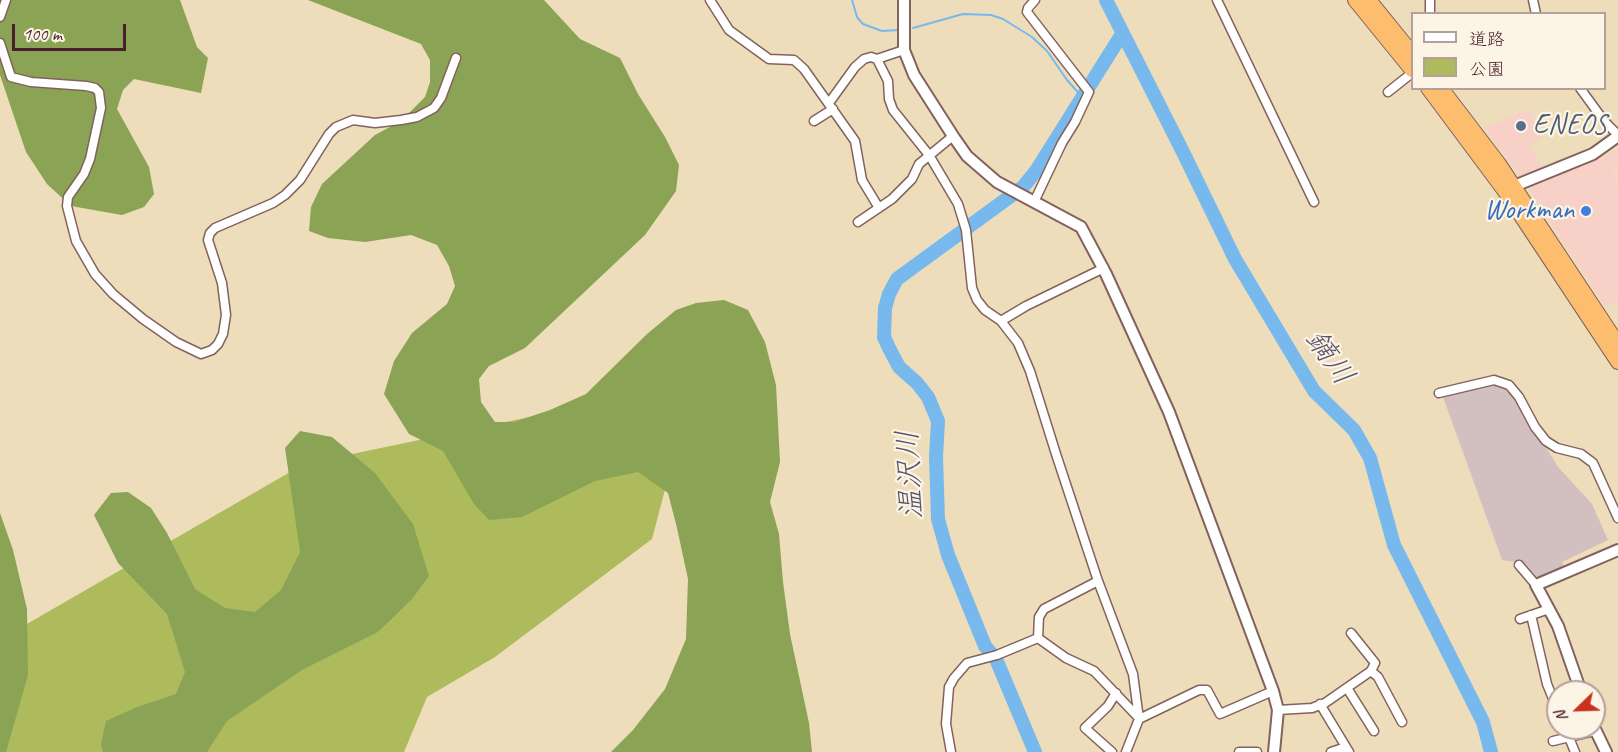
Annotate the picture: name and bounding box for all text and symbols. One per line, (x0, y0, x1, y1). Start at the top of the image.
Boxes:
scale bar (15, 12, 129, 50)
legend (1411, 12, 1606, 90)
text: 100 m (23, 23, 62, 45)
text: 道路 (1469, 28, 1505, 50)
text: 公園 (1469, 58, 1505, 80)
place label: ENEOS (1533, 109, 1607, 143)
marker: ENEOS (1514, 119, 1528, 133)
place label: Workman (1484, 194, 1574, 228)
marker: Workman (1579, 204, 1593, 218)
water label: 鏑川 (1297, 323, 1361, 393)
water label: 温沢川 (891, 429, 931, 521)
north arrow (1546, 680, 1606, 740)
text: N (1550, 708, 1572, 725)

